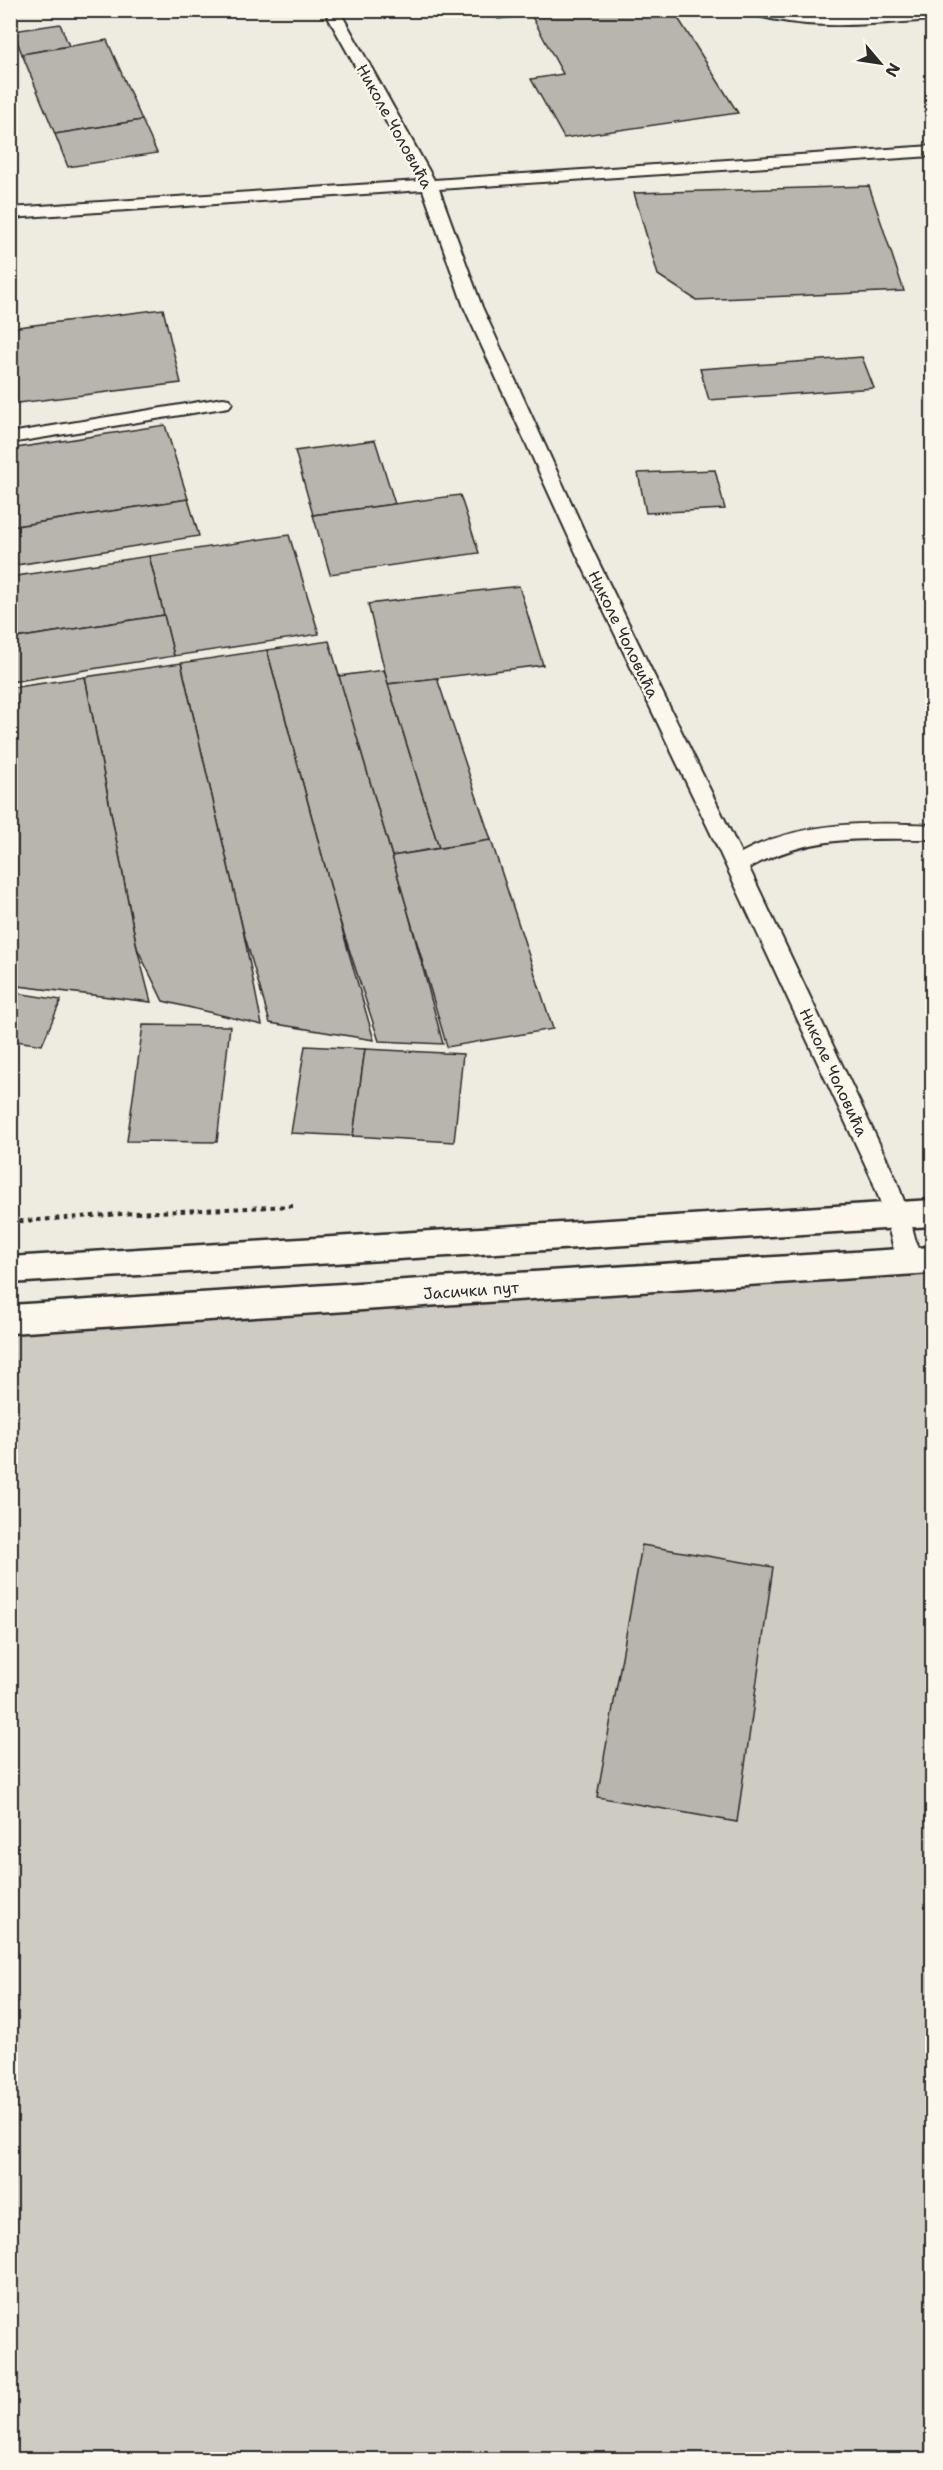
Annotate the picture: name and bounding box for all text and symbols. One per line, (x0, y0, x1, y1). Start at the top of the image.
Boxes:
north arrow (850, 33, 910, 93)
text: N (880, 59, 905, 81)
street label: Николе Чоловића (352, 60, 438, 192)
street label: Николе Чоловића (584, 567, 664, 701)
street label: Николе Чоловића (795, 1005, 873, 1140)
street label: Јасички пут (422, 1277, 521, 1304)

